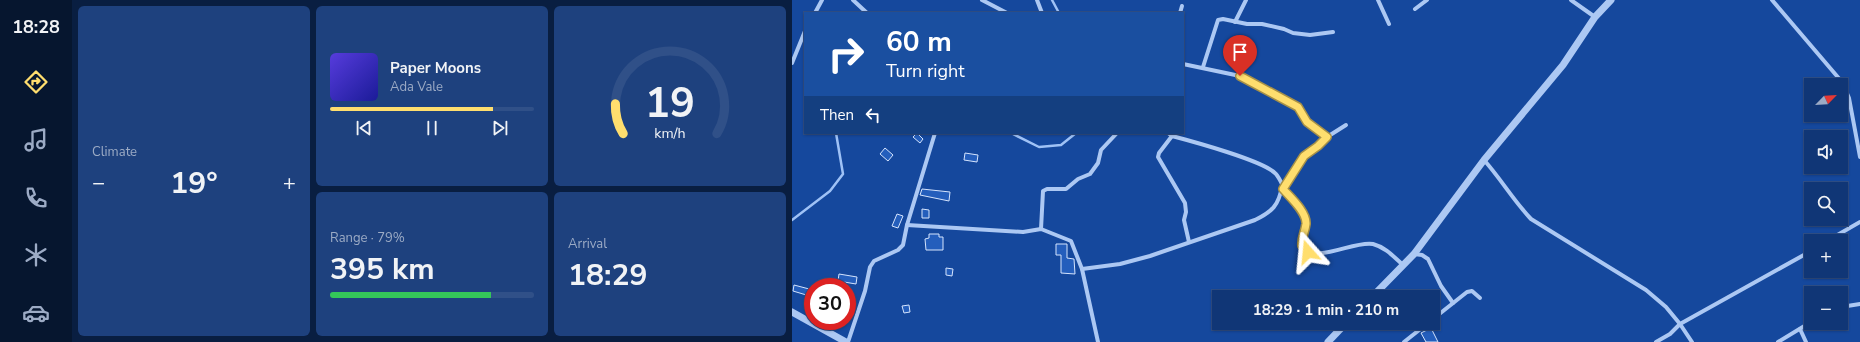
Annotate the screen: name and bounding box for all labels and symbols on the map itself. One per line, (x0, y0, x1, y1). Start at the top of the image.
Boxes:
pin (1223, 35, 1257, 76)
north arrow (1804, 78, 1848, 122)
position arrow (1287, 231, 1329, 273)
speed limit sign: 30 (804, 278, 856, 330)

